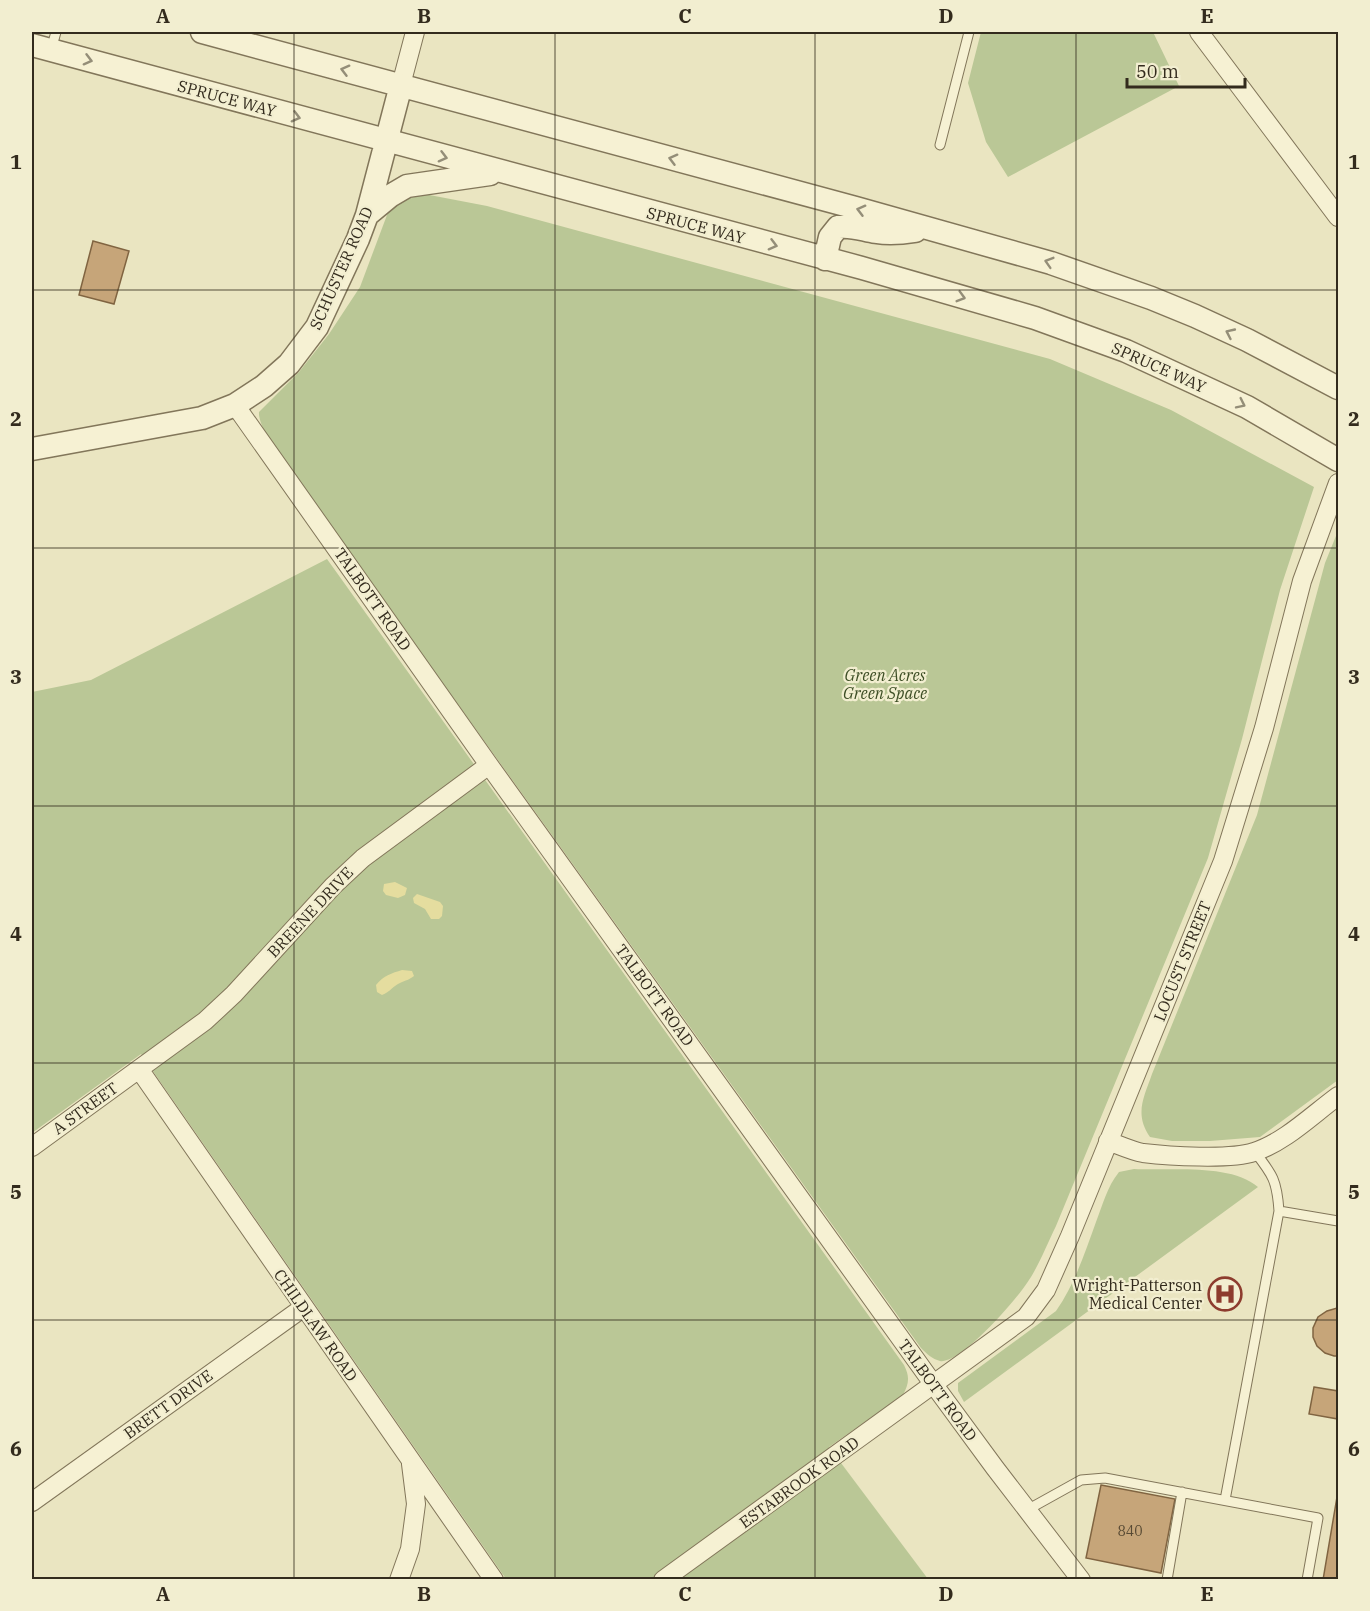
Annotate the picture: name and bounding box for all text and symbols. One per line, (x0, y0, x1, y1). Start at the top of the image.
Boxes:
text: A (156, 2, 170, 29)
text: B (417, 2, 431, 29)
text: C (678, 2, 692, 29)
text: D (938, 2, 954, 29)
text: E (1200, 2, 1214, 29)
scale bar (1127, 51, 1246, 89)
one-way arrow (82, 53, 93, 65)
text: 50 m (1136, 60, 1179, 83)
one-way arrow (340, 65, 351, 77)
street label: SPRUCE WAY (176, 75, 278, 121)
one-way arrow (291, 109, 301, 122)
text: 1 (10, 148, 22, 175)
text: 1 (1348, 148, 1360, 175)
one-way arrow (438, 149, 448, 162)
one-way arrow (668, 154, 679, 166)
street label: SPRUCE WAY (645, 202, 747, 248)
street label: SCHUSTER ROAD (305, 203, 377, 333)
one-way arrow (856, 204, 866, 217)
one-way arrow (767, 238, 778, 250)
one-way arrow (1044, 257, 1055, 269)
one-way arrow (955, 290, 966, 302)
one-way arrow (1226, 328, 1237, 340)
street label: SPRUCE WAY (1109, 337, 1209, 397)
one-way arrow (1234, 397, 1245, 409)
text: 2 (10, 405, 22, 432)
text: 2 (1348, 405, 1360, 432)
street label: TALBOTT ROAD (330, 544, 416, 654)
text: 3 (10, 663, 22, 690)
text: 3 (1348, 663, 1360, 690)
park label: Green Acres Green Space (843, 665, 927, 703)
street label: BREENE DRIVE (263, 862, 357, 962)
street label: LOCUST STREET (1149, 898, 1215, 1024)
text: 4 (10, 920, 22, 947)
text: 4 (1348, 920, 1360, 947)
street label: TALBOTT ROAD (611, 940, 699, 1050)
street label: A STREET (48, 1078, 122, 1138)
text: 5 (10, 1178, 22, 1205)
text: 5 (1348, 1178, 1360, 1205)
street label: CHILDLAW ROAD (270, 1265, 362, 1385)
place label: Wright-Patterson Medical Center (1072, 1275, 1202, 1313)
hospital icon: Wright-Patterson Medical Center (1207, 1276, 1243, 1312)
street label: TALBOTT ROAD (894, 1335, 982, 1445)
street label: BRETT DRIVE (120, 1365, 216, 1443)
street label: ESTABROOK ROAD (735, 1432, 863, 1532)
text: 6 (10, 1435, 22, 1462)
text: 6 (1348, 1435, 1360, 1462)
house number: 840 (1117, 1522, 1143, 1540)
text: A (156, 1580, 170, 1607)
text: B (417, 1580, 431, 1607)
text: C (678, 1580, 692, 1607)
text: D (938, 1580, 954, 1607)
text: E (1200, 1580, 1214, 1607)

